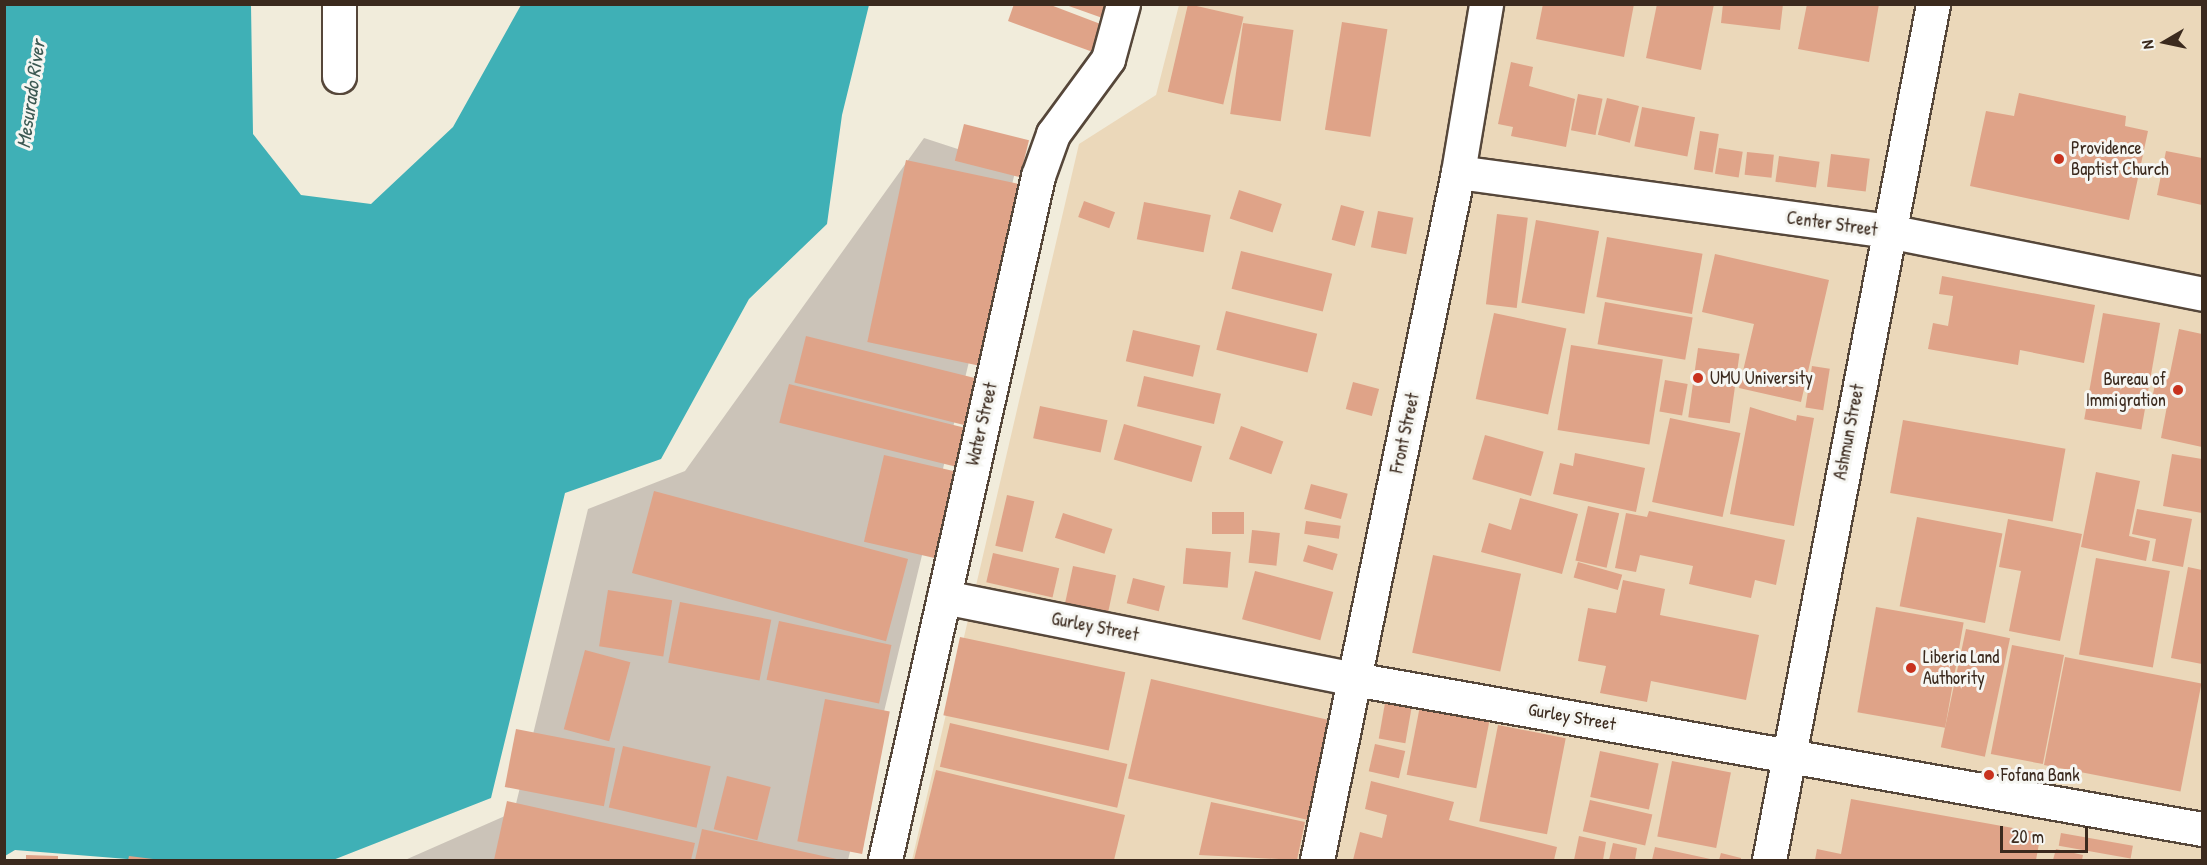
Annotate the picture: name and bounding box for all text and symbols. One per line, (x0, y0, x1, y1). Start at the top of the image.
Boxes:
north arrow (2135, 12, 2195, 72)
water label: Mesurado River (11, 38, 49, 150)
text: N (2136, 39, 2159, 51)
place label: Providence Baptist Church (2071, 138, 2168, 180)
marker: Providence Baptist Church (2052, 152, 2066, 166)
street label: Center Street (1785, 207, 1879, 241)
place label: UMU University (1710, 367, 1813, 389)
place label: Bureau of Immigration (2086, 369, 2166, 412)
marker: UMU University (1691, 371, 1705, 385)
street label: Water Street (962, 380, 1002, 468)
street label: Ashmun Street (1829, 382, 1869, 482)
marker: Bureau of Immigration (2171, 383, 2185, 397)
street label: Front Street (1386, 391, 1424, 475)
street label: Gurley Street (1050, 608, 1140, 646)
place label: Liberia Land Authority (1923, 647, 1999, 690)
marker: Liberia Land Authority (1904, 661, 1918, 675)
street label: Gurley Street (1527, 699, 1617, 735)
place label: Fofana Bank (2001, 764, 2080, 786)
marker: Fofana Bank (1982, 768, 1996, 782)
scale bar (2003, 814, 2092, 852)
text: 20 m (2011, 824, 2044, 849)

